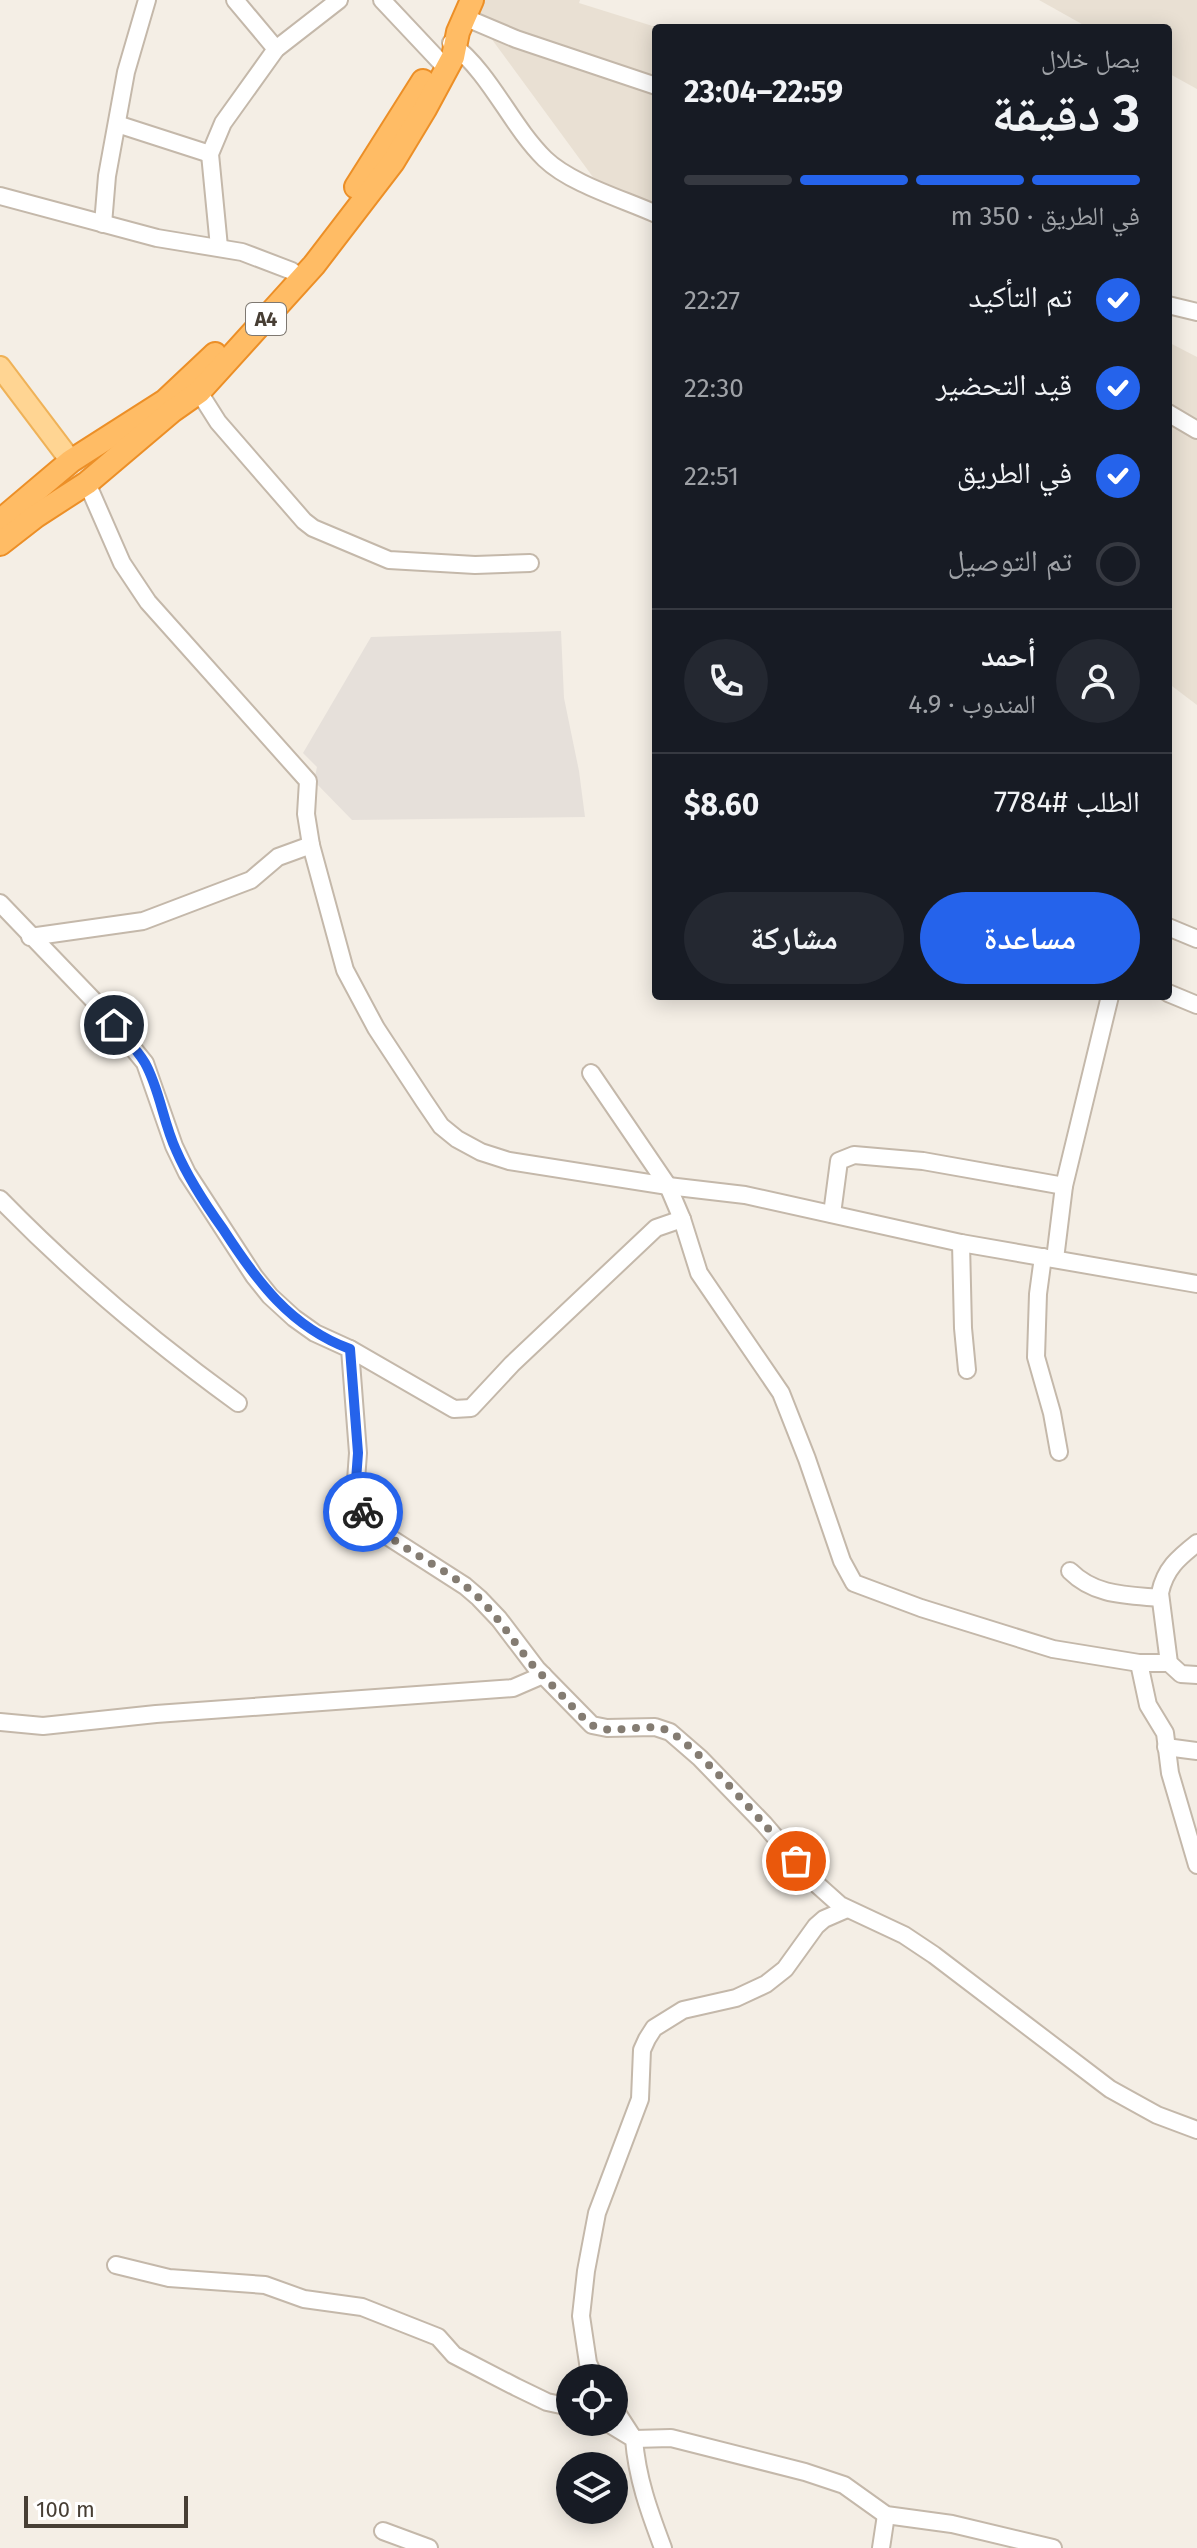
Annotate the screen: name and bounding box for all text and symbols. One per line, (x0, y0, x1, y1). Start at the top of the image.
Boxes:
text: يصل خلال (1041, 44, 1140, 75)
text: 22:59–23:04 (684, 74, 843, 110)
text: 3 دقيقة (991, 82, 1140, 145)
text: في الطريق · 350 m (950, 201, 1140, 232)
icon: check (1096, 278, 1140, 322)
text: تم التأكيد (969, 279, 1072, 315)
text: 22:27 (684, 285, 740, 316)
road number: A4 (246, 303, 286, 335)
icon: check (1096, 366, 1140, 410)
text: قيد التحضير (936, 367, 1072, 403)
text: 22:30 (684, 373, 744, 404)
icon: check (1096, 454, 1140, 498)
text: في الطريق (957, 455, 1072, 491)
text: 22:51 (684, 461, 739, 492)
text: تم التوصيل (947, 543, 1072, 579)
text: أحمد (981, 638, 1036, 674)
button: phone (684, 639, 768, 723)
button: person (1056, 639, 1140, 723)
text: المندوب · 4.9 (908, 689, 1036, 720)
text: الطلب #7784 (994, 784, 1140, 820)
text: $8.60 (684, 787, 759, 823)
button: مشاركة (684, 892, 904, 984)
button: مساعدة (920, 892, 1140, 984)
pin (80, 991, 148, 1059)
icon: home (92, 1003, 136, 1047)
courier (323, 1472, 403, 1552)
icon: bike (341, 1490, 385, 1534)
pin (762, 1827, 830, 1895)
icon: bag (774, 1839, 818, 1883)
map controls (556, 2364, 628, 2524)
button: locate (556, 2364, 628, 2436)
button: layers (556, 2452, 628, 2524)
scale bar (24, 2492, 188, 2528)
text: 100 m (36, 2496, 95, 2523)

